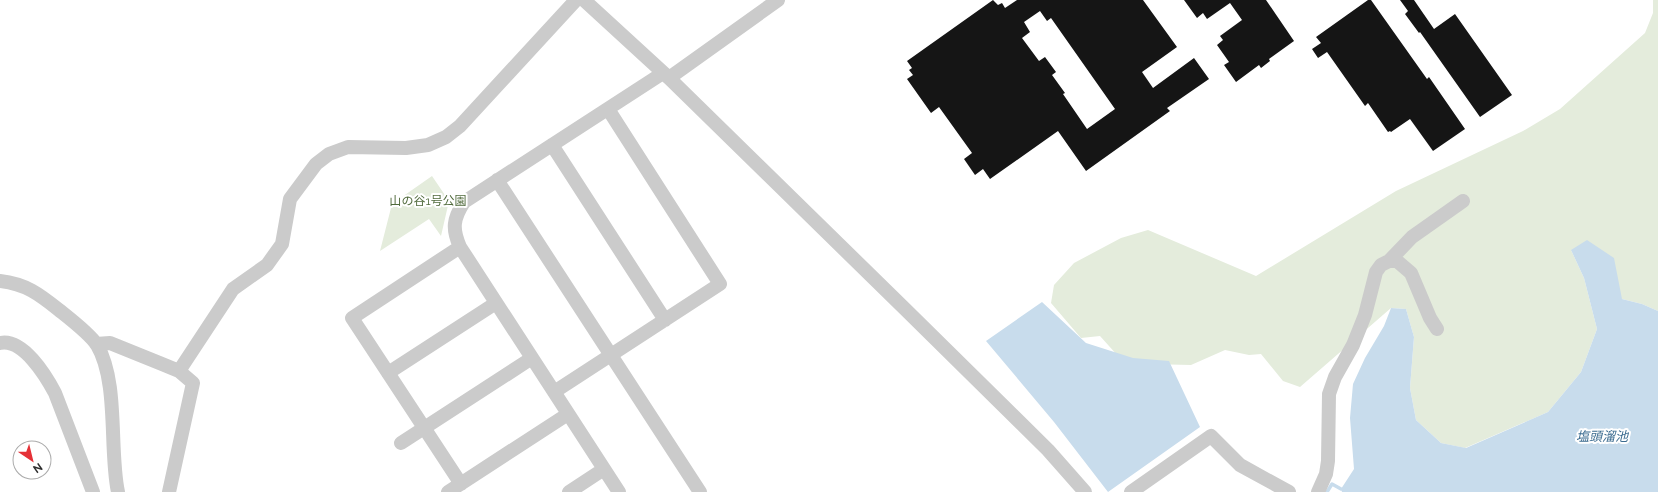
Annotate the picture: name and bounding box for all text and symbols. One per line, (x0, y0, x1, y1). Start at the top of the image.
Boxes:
park label: 山の谷1号公園 (389, 194, 467, 208)
water label: 塩頭溜池 (1576, 429, 1630, 444)
north arrow (12, 440, 52, 480)
text: N (30, 460, 45, 476)

